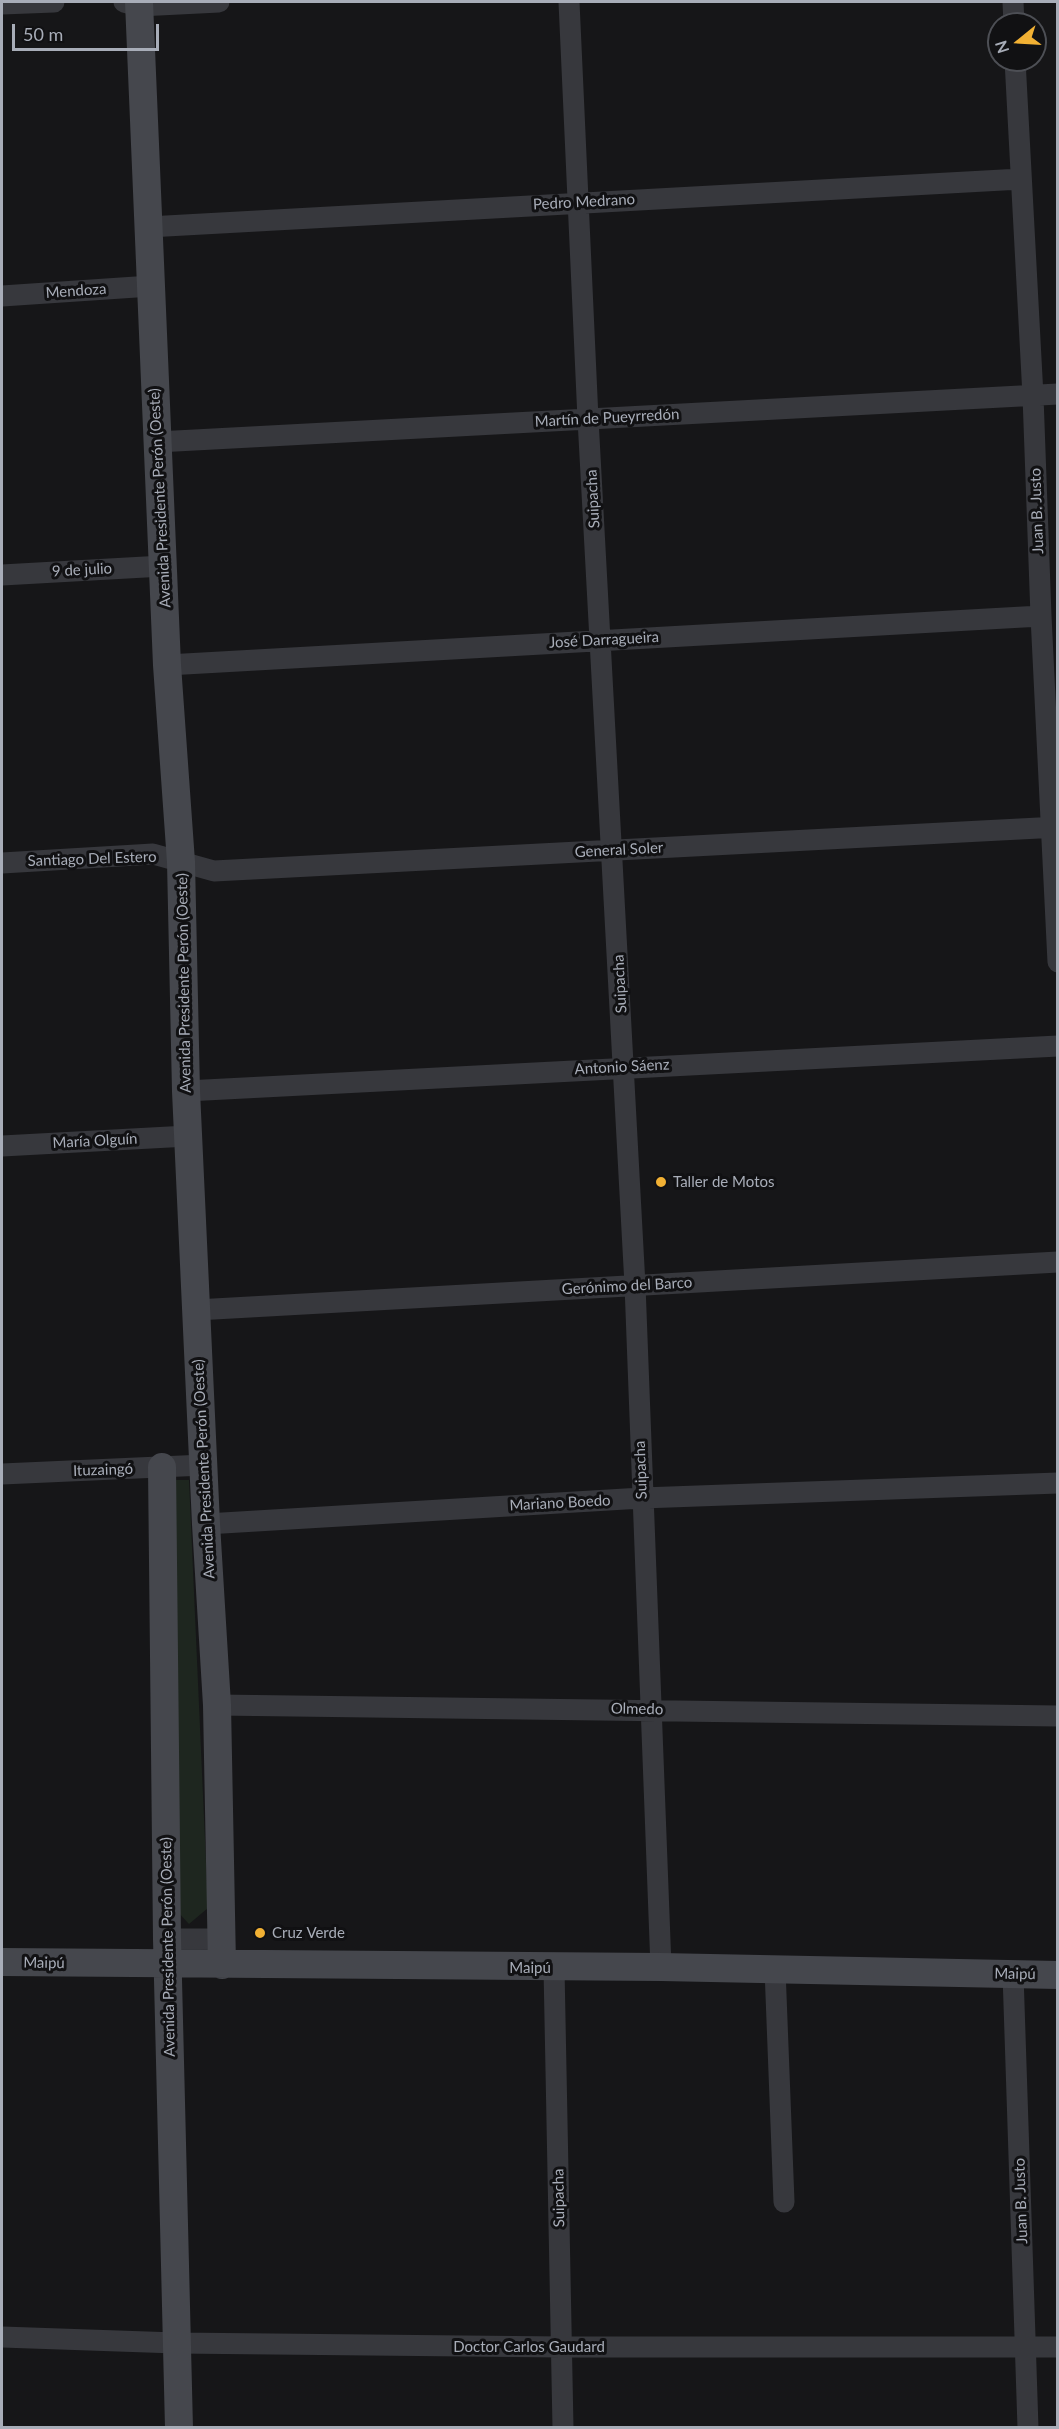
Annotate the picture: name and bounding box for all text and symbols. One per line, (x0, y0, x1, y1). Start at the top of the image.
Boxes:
scale bar (15, 12, 162, 50)
north arrow (987, 12, 1047, 72)
text: 50 m (23, 23, 63, 45)
text: N (990, 38, 1012, 56)
street label: Pedro Medrano (533, 190, 635, 214)
street label: Mendoza (45, 280, 107, 302)
street label: Avenida Presidente Perón (Oeste) (145, 388, 175, 608)
street label: Martín de Pueyrredón (534, 405, 680, 431)
street label: Juan B. Justo (1027, 468, 1047, 554)
street label: Suipacha (582, 469, 604, 529)
street label: 9 de julio (51, 559, 113, 581)
street label: José Darragueira (548, 628, 660, 652)
street label: General Soler (574, 839, 664, 861)
street label: Santiago Del Estero (27, 848, 157, 870)
street label: Avenida Presidente Perón (Oeste) (173, 873, 195, 1093)
street label: Suipacha (609, 954, 631, 1014)
street label: Antonio Sáenz (574, 1056, 670, 1078)
street label: María Olguín (52, 1130, 138, 1152)
place label: Taller de Motos (673, 1173, 774, 1191)
marker: Taller de Motos (654, 1175, 668, 1189)
street label: Gerónimo del Barco (561, 1274, 693, 1298)
street label: Avenida Presidente Perón (Oeste) (189, 1359, 219, 1579)
street label: Suipacha (631, 1440, 651, 1500)
street label: Ituzaingó (73, 1460, 133, 1480)
street label: Mariano Boedo (509, 1491, 611, 1515)
street label: Olmedo (611, 1700, 663, 1718)
street label: Avenida Presidente Perón (Oeste) (157, 1837, 179, 2057)
place label: Cruz Verde (272, 1924, 345, 1942)
marker: Cruz Verde (253, 1926, 267, 1940)
street label: Maipú (23, 1954, 65, 1972)
street label: Maipú (509, 1959, 551, 1977)
street label: Maipú (994, 1965, 1036, 1983)
street label: Juan B. Justo (1011, 2158, 1031, 2244)
street label: Suipacha (549, 2168, 569, 2228)
street label: Doctor Carlos Gaudard (453, 2338, 605, 2356)

